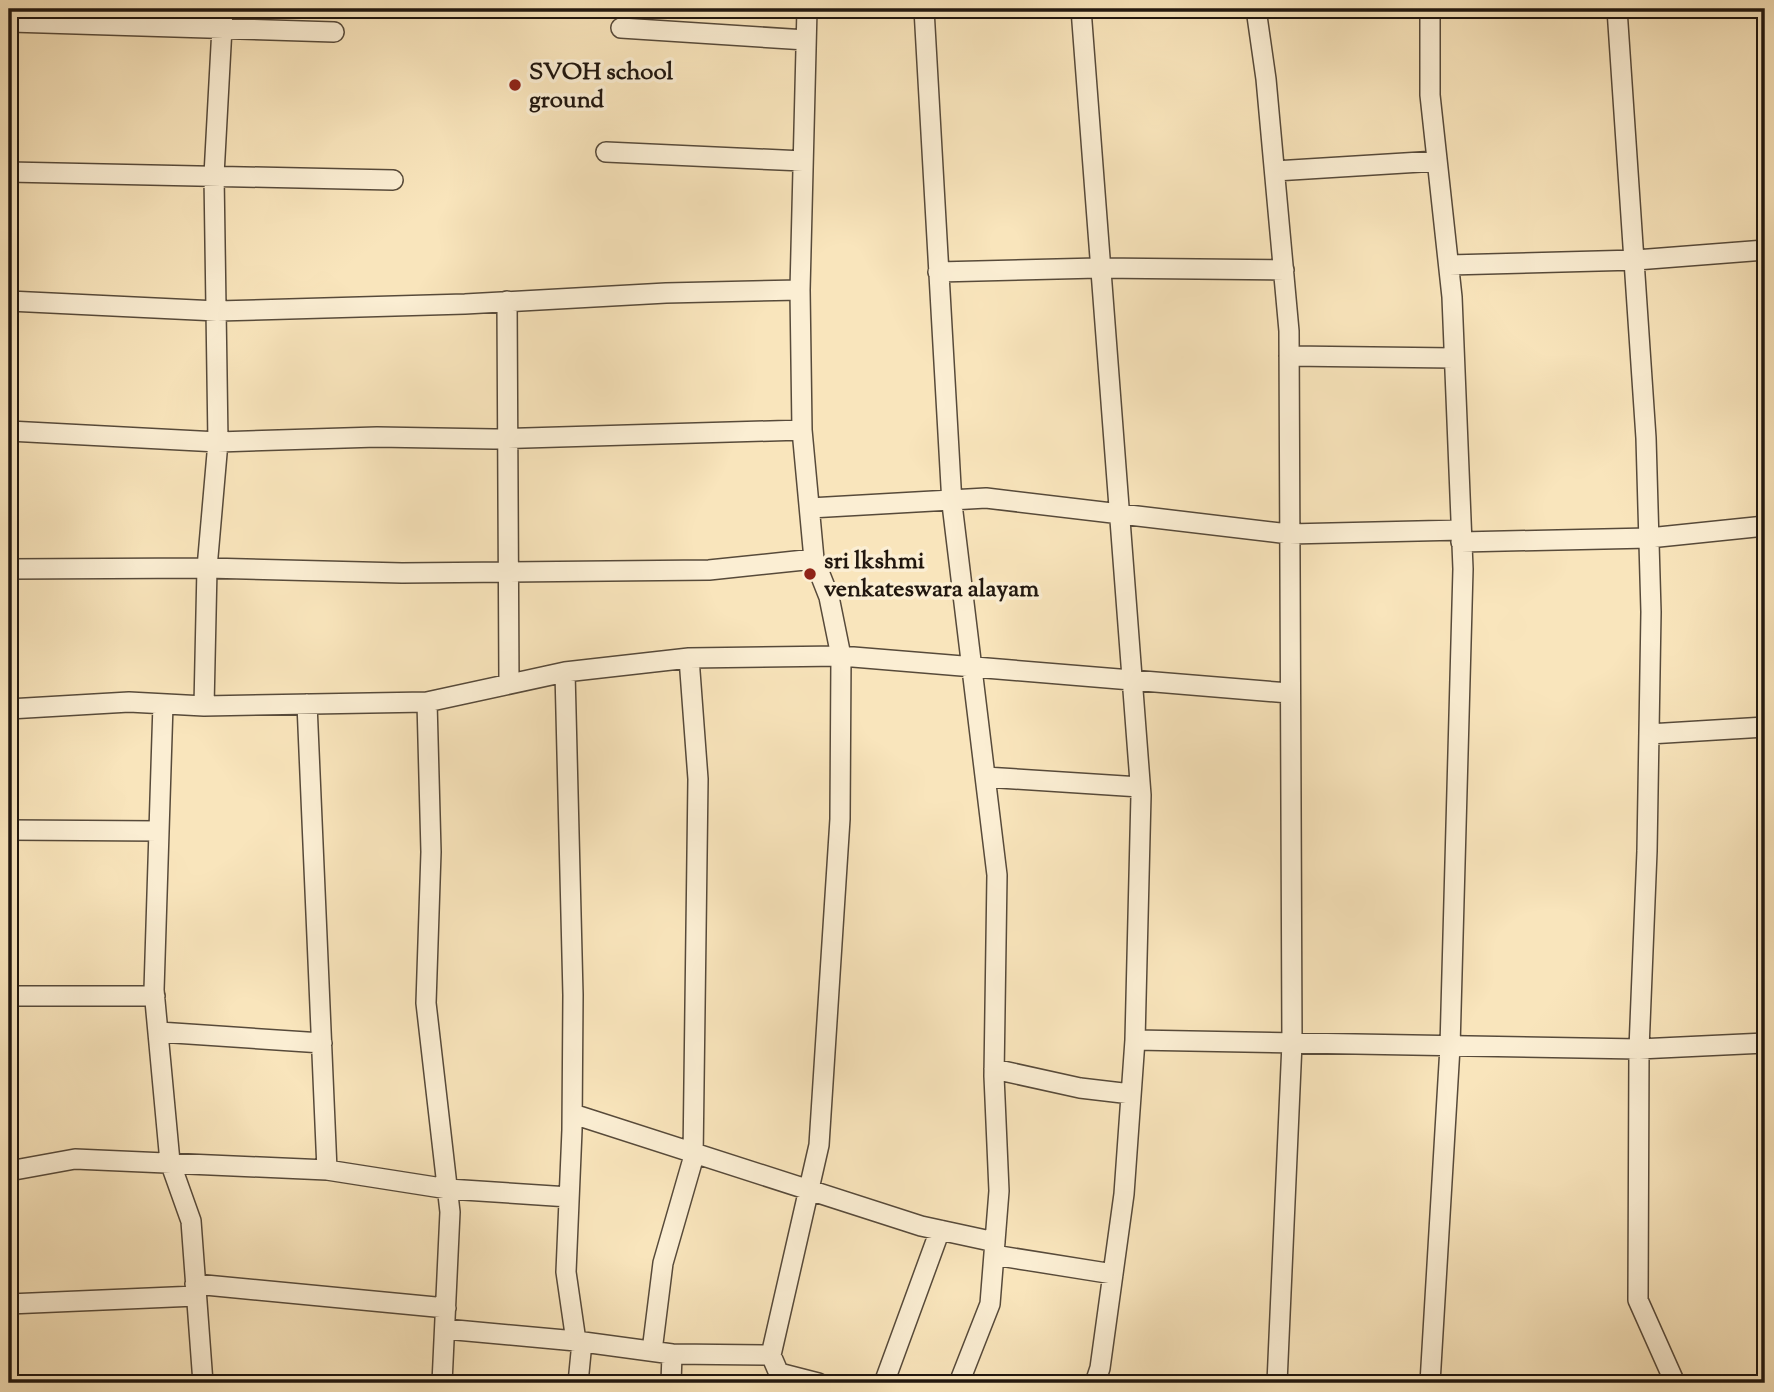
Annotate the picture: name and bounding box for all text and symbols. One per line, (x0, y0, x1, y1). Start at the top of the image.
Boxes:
place label: SVOH school ground (529, 56, 673, 118)
marker: SVOH school ground (507, 77, 523, 93)
place label: sri lkshmi venkateswara alayam (824, 545, 1039, 607)
marker: sri lkshmi venkateswara alayam (802, 566, 818, 582)

